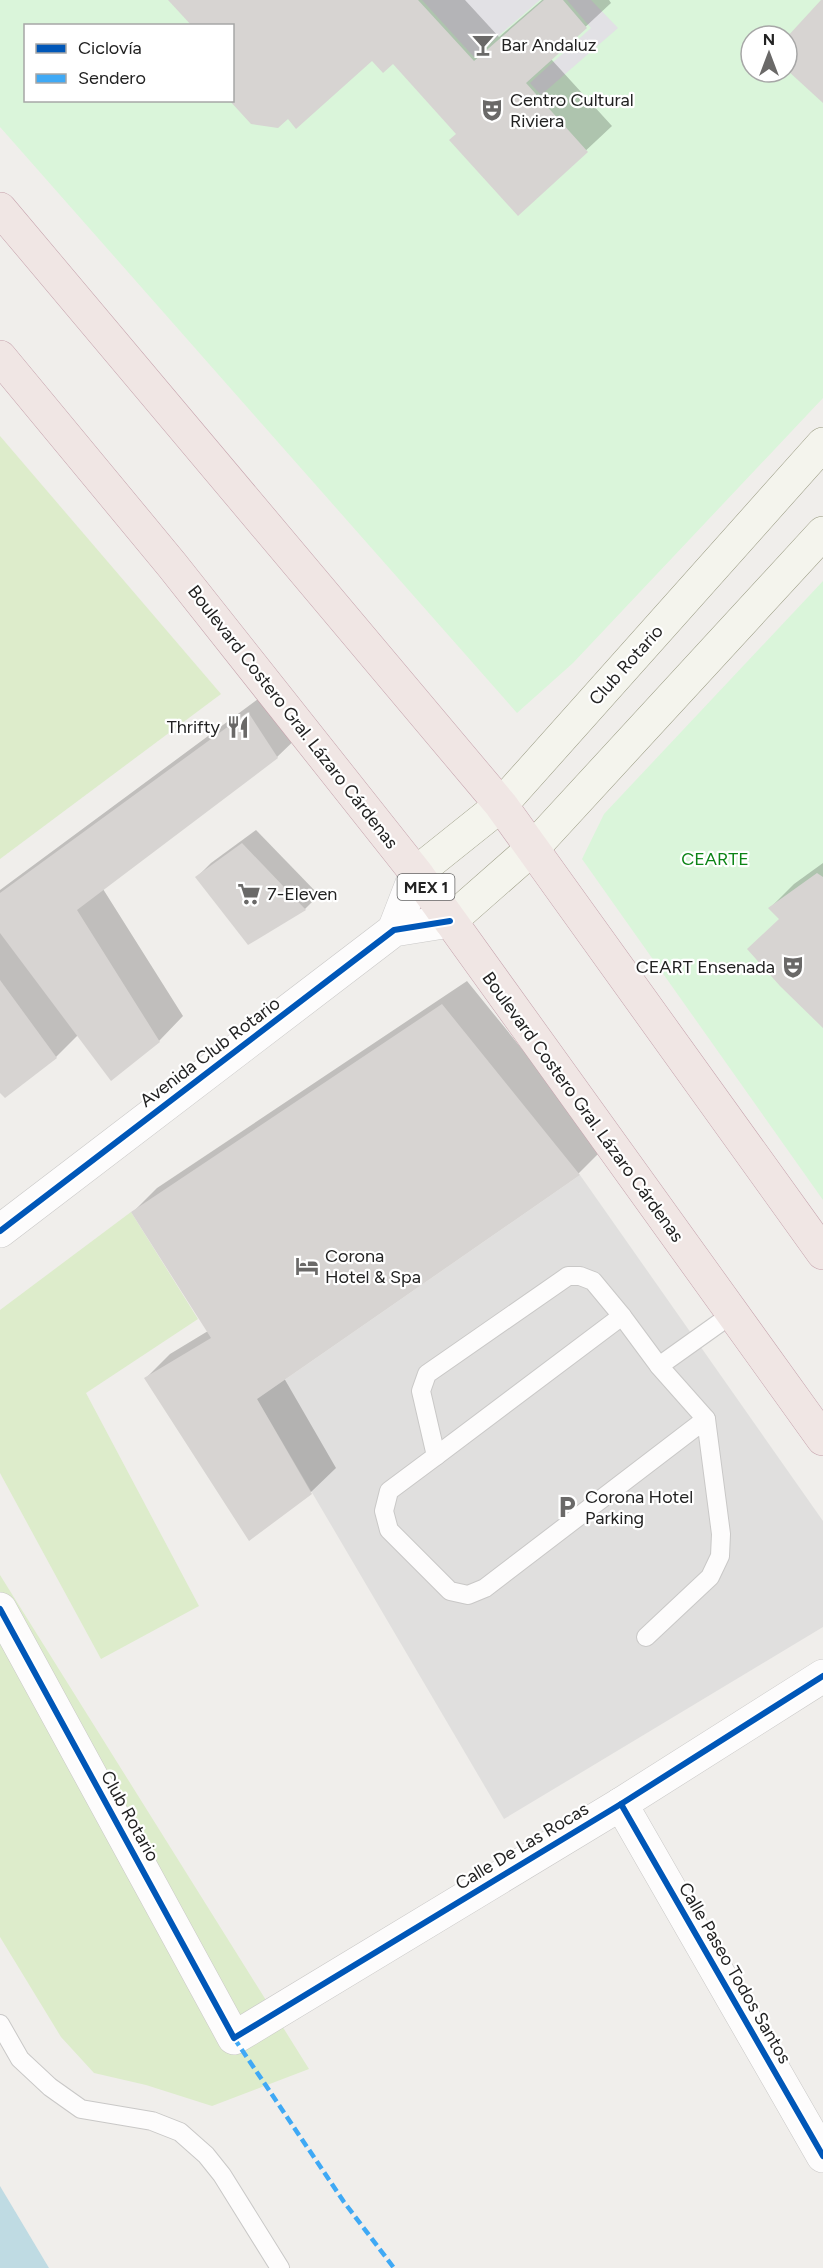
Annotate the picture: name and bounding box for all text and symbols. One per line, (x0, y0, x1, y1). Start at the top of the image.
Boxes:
legend (24, 24, 234, 102)
north arrow (739, 24, 799, 84)
text: N (763, 30, 775, 49)
bar icon: Bar Andaluz (470, 32, 496, 58)
place label: Bar Andaluz (501, 34, 597, 56)
text: Ciclovía (78, 37, 142, 59)
text: Sendero (78, 67, 146, 89)
place label: Centro Cultural Riviera (510, 89, 634, 132)
theatre icon: Centro Cultural Riviera (479, 97, 505, 123)
street label: Boulevard Costero Gral. Lázaro Cárdenas (183, 581, 403, 853)
street label: Club Rotario (584, 620, 668, 710)
restaurant icon: Thrifty (225, 714, 251, 740)
place label: Thrifty (167, 716, 221, 738)
park label: CEARTE (681, 848, 749, 870)
road number: MEX 1 (398, 874, 454, 900)
supermarket icon: 7-Eleven (236, 881, 262, 907)
place label: 7-Eleven (267, 883, 337, 905)
theatre icon: CEART Ensenada (780, 954, 806, 980)
place label: CEART Ensenada (636, 956, 775, 978)
street label: Boulevard Costero Gral. Lázaro Cárdenas (478, 968, 688, 1246)
street label: Avenida Club Rotario (136, 992, 284, 1112)
place label: Corona Hotel & Spa (325, 1245, 421, 1288)
hotel icon: Corona Hotel & Spa (294, 1253, 320, 1279)
place label: Corona Hotel Parking (585, 1486, 693, 1529)
parking icon: Corona Hotel Parking (554, 1494, 580, 1520)
street label: Club Rotario (96, 1767, 164, 1865)
street label: Calle De Las Rocas (451, 1798, 593, 1894)
street label: Calle Paseo Todos Santos (674, 1878, 796, 2068)

